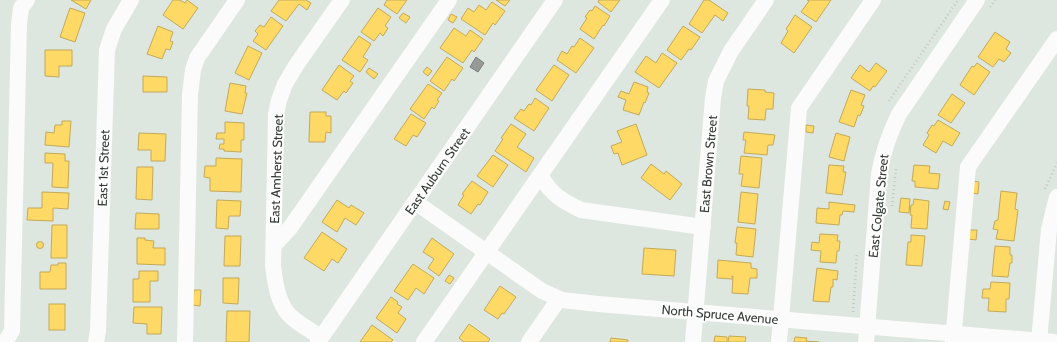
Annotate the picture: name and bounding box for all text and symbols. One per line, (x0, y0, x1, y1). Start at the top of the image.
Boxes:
street label: East Amherst Street (266, 113, 286, 224)
street label: East Brown Street (696, 114, 720, 213)
street label: East Auburn Street (401, 124, 473, 218)
street label: East 1st Street (94, 129, 112, 206)
street label: East Colgate Street (865, 153, 891, 259)
street label: North Spruce Avenue (661, 301, 779, 327)

